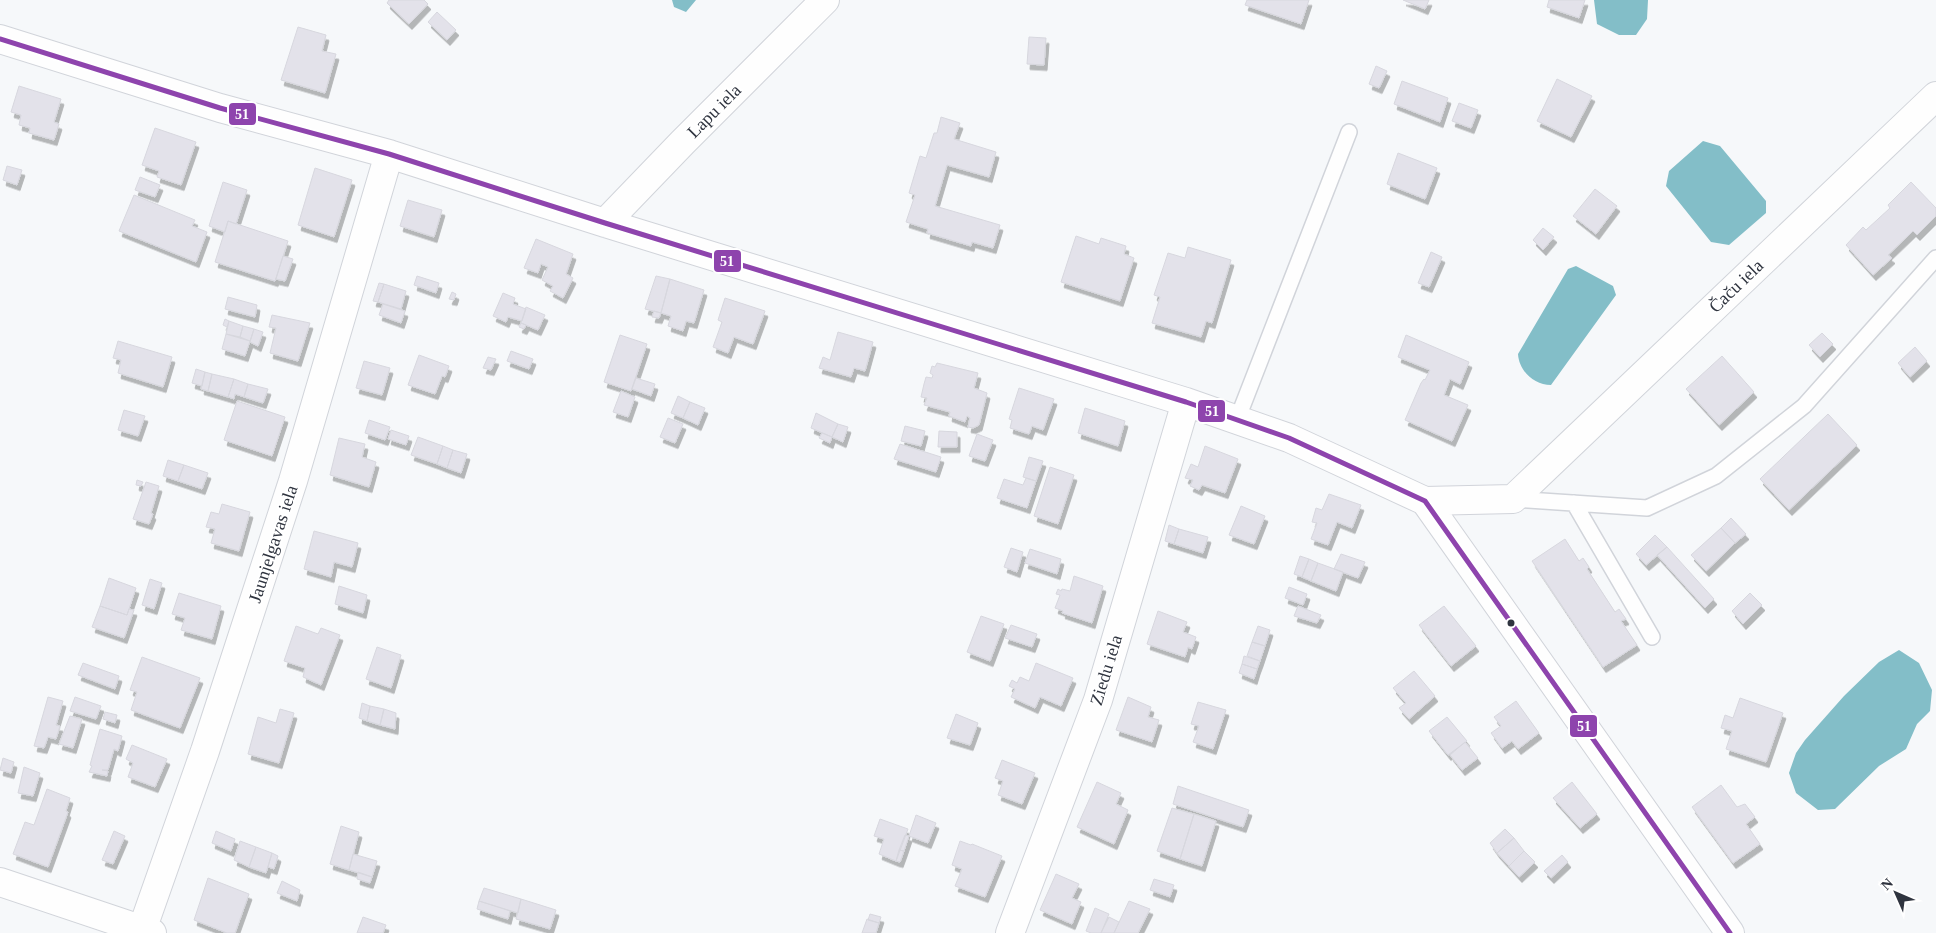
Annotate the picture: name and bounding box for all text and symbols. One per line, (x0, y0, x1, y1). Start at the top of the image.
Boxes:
street label: Lapu iela (683, 80, 745, 142)
line badge: 51 (228, 102, 257, 126)
text: 51 (235, 107, 249, 122)
line badge: 51 (713, 249, 742, 273)
text: 51 (720, 254, 734, 269)
street label: Čaču iela (1704, 255, 1767, 317)
line badge: 51 (1197, 399, 1226, 423)
text: 51 (1205, 404, 1219, 419)
street label: Jaunjelgavas iela (245, 483, 301, 605)
unlabelled marker (1506, 618, 1516, 628)
street label: Ziedu iela (1086, 632, 1126, 708)
line badge: 51 (1569, 714, 1598, 738)
text: 51 (1577, 719, 1591, 734)
north arrow (1871, 868, 1921, 918)
text: N (1878, 875, 1896, 893)

